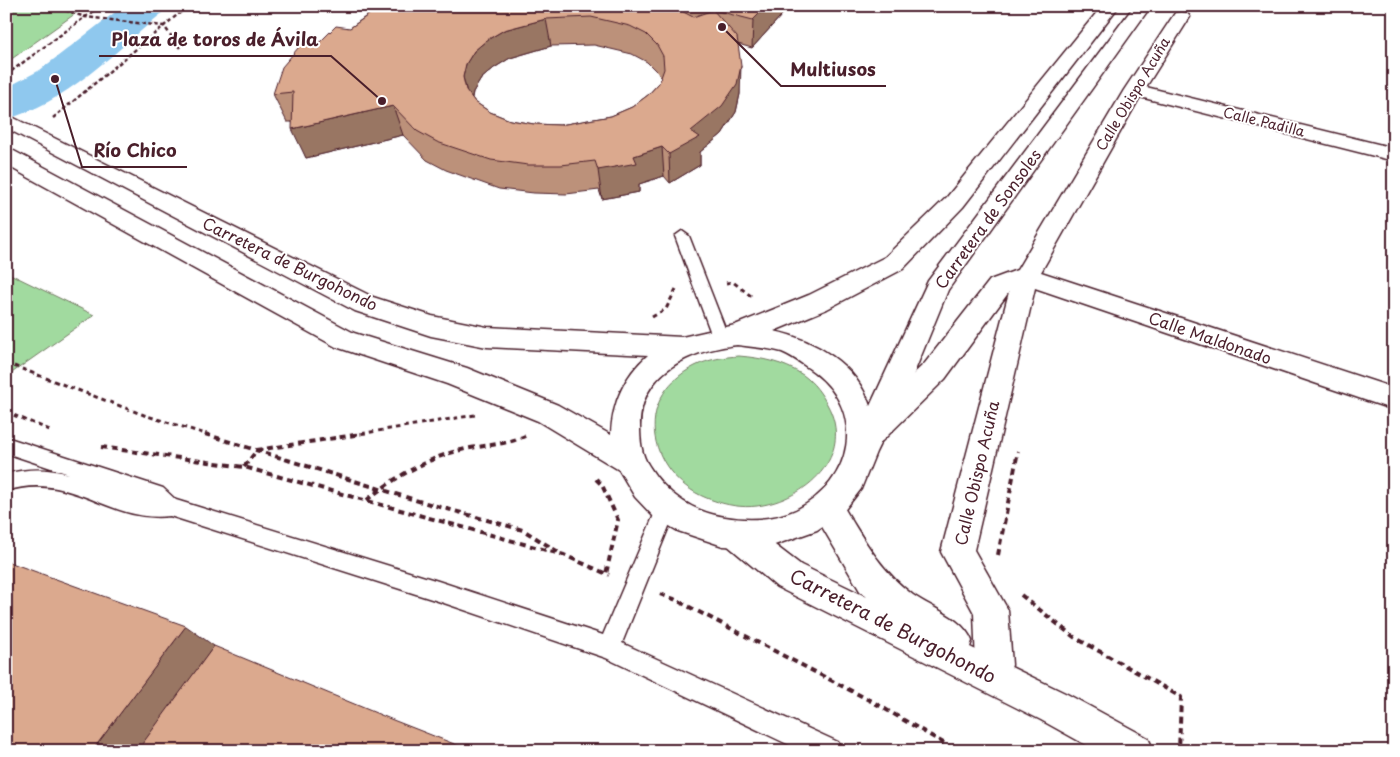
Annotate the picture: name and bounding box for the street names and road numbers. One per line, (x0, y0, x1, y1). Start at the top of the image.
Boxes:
street label: Calle Obispo Acuña (1090, 33, 1175, 155)
street label: Calle Padilla (1221, 101, 1307, 142)
street label: Carretera de Sonsoles (928, 144, 1046, 293)
street label: Carretera de Burgohondo (199, 210, 382, 316)
street label: Calle Maldonado (1146, 305, 1275, 369)
street label: Calle Obispo Acuña (948, 398, 1004, 548)
street label: Carretera de Burgohondo (785, 561, 1002, 689)

